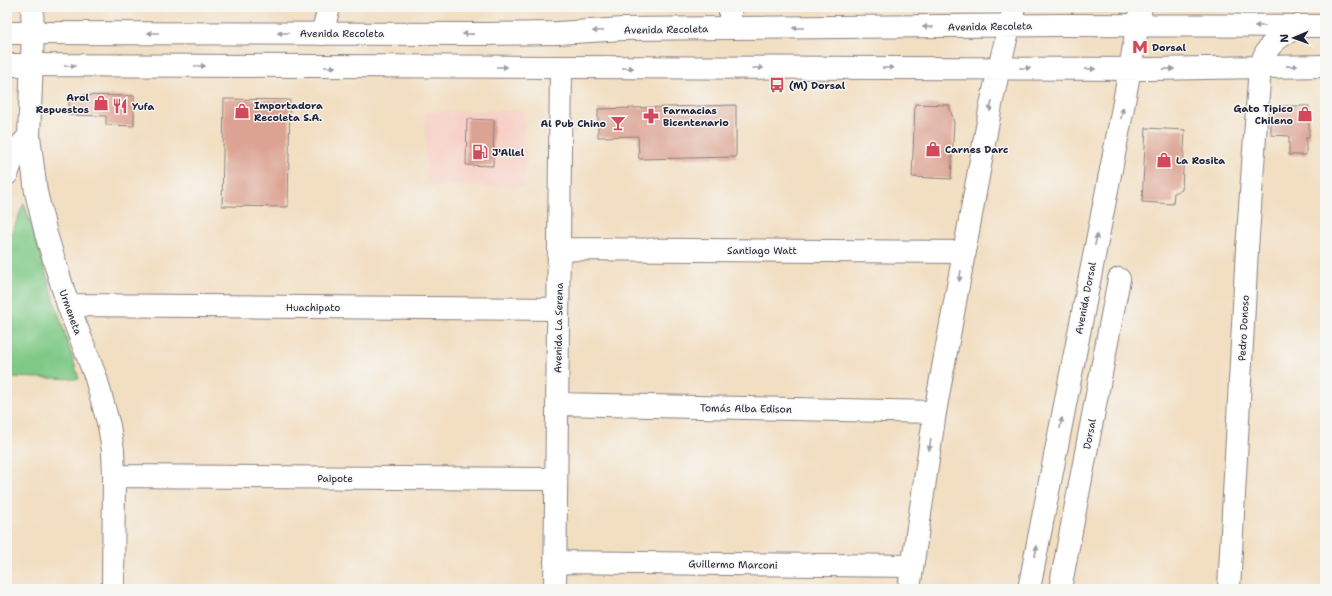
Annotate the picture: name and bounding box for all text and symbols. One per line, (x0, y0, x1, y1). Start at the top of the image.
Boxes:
north arrow (1274, 18, 1314, 58)
street label: Avenida Recoleta (948, 19, 1033, 34)
street label: Avenida Recoleta (624, 22, 709, 37)
one-way arrow (1253, 23, 1266, 29)
one-way arrow (921, 24, 934, 30)
one-way arrow (791, 25, 804, 31)
street label: Avenida Recoleta (300, 27, 385, 40)
one-way arrow (592, 27, 604, 34)
one-way arrow (146, 30, 159, 36)
one-way arrow (276, 30, 289, 36)
one-way arrow (461, 31, 474, 37)
text: N (1277, 33, 1292, 43)
metro station icon: Dorsal (1131, 38, 1149, 56)
place label: Dorsal (1152, 41, 1187, 54)
one-way arrow (64, 63, 77, 69)
one-way arrow (194, 63, 207, 69)
one-way arrow (1286, 63, 1299, 69)
one-way arrow (324, 64, 337, 70)
one-way arrow (496, 64, 509, 70)
one-way arrow (622, 65, 635, 71)
one-way arrow (752, 65, 765, 71)
one-way arrow (882, 65, 895, 71)
one-way arrow (1019, 65, 1032, 71)
one-way arrow (1084, 66, 1097, 72)
one-way arrow (1163, 66, 1176, 72)
bus stop icon: (M) Dorsal (768, 76, 786, 94)
place label: (M) Dorsal (789, 79, 846, 92)
place label: Arol Repuestos (36, 91, 90, 116)
shop icon: Arol Repuestos (92, 94, 110, 112)
restaurant icon: Yufa (111, 97, 129, 115)
place label: Importadora Recoleta S.A. (254, 99, 323, 124)
place label: Yufa (132, 100, 154, 113)
one-way arrow (988, 100, 994, 113)
shop icon: Importadora Recoleta S.A. (233, 102, 251, 120)
place label: Gato Tipico Chileno (1234, 102, 1293, 127)
place label: Farmacias Bicentenario (663, 104, 729, 129)
shop icon: Gato Tipico Chileno (1296, 105, 1314, 123)
pharmacy icon: Farmacias Bicentenario (642, 107, 660, 125)
one-way arrow (1119, 107, 1125, 119)
bar icon: Al Pub Chino (609, 114, 627, 132)
place label: Al Pub Chino (541, 117, 606, 130)
shop icon: Carnes Darc (924, 140, 942, 158)
fuel station icon: J'Allel (471, 143, 489, 161)
place label: Carnes Darc (945, 143, 1008, 156)
place label: J'Allel (492, 146, 525, 159)
shop icon: La Rosita (1155, 151, 1173, 169)
place label: La Rosita (1176, 154, 1225, 167)
one-way arrow (1094, 234, 1100, 247)
street label: Santiago Watt (727, 244, 797, 257)
street label: Avenida Dorsal (1072, 261, 1099, 335)
one-way arrow (957, 270, 963, 282)
street label: Avenida La Serena (551, 282, 566, 373)
street label: Urmeneta (56, 288, 85, 337)
street label: Pedro Donoso (1235, 295, 1252, 361)
street label: Huachipato (286, 301, 340, 314)
street label: Tomás Alba Edison (700, 401, 792, 416)
one-way arrow (1058, 417, 1064, 429)
street label: Dorsal (1080, 418, 1099, 450)
one-way arrow (927, 439, 933, 451)
street label: Paipote (317, 472, 353, 485)
one-way arrow (1034, 545, 1040, 557)
street label: Guillermo Marconi (688, 557, 778, 572)

